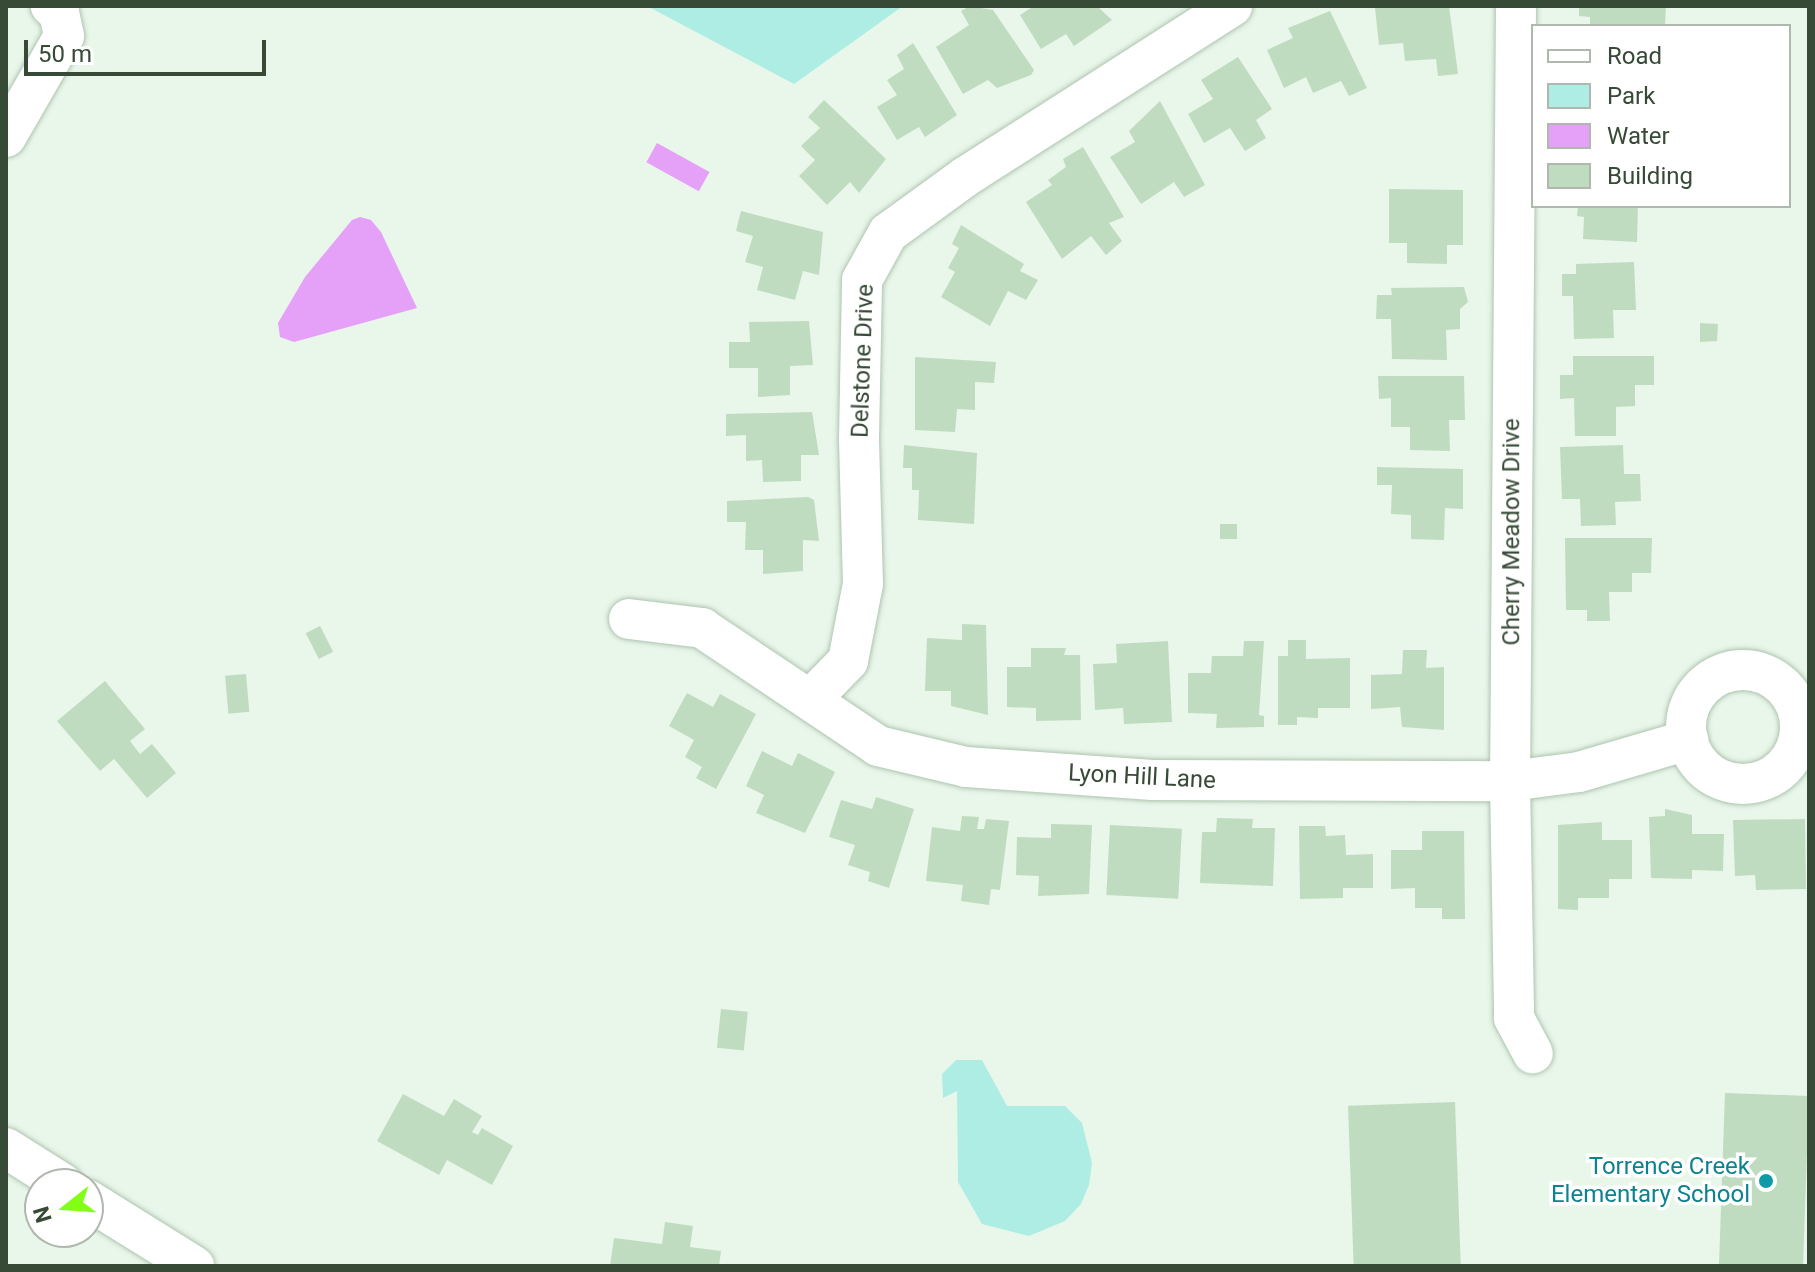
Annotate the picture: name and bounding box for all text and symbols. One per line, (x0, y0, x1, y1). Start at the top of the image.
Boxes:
scale bar (28, 24, 270, 74)
legend (1531, 24, 1791, 208)
text: 50 m (38, 40, 92, 68)
text: Road (1607, 42, 1662, 70)
text: Park (1607, 82, 1655, 110)
text: Water (1607, 122, 1670, 150)
text: Building (1607, 162, 1693, 190)
street label: Delstone Drive (846, 284, 880, 438)
street label: Cherry Meadow Drive (1498, 418, 1526, 646)
street label: Lyon Hill Lane (1067, 759, 1217, 795)
place label: Torrence Creek Elementary School (1551, 1153, 1750, 1209)
north arrow (24, 1168, 104, 1248)
marker: Torrence Creek Elementary School (1757, 1172, 1775, 1190)
text: N (28, 1203, 57, 1226)

